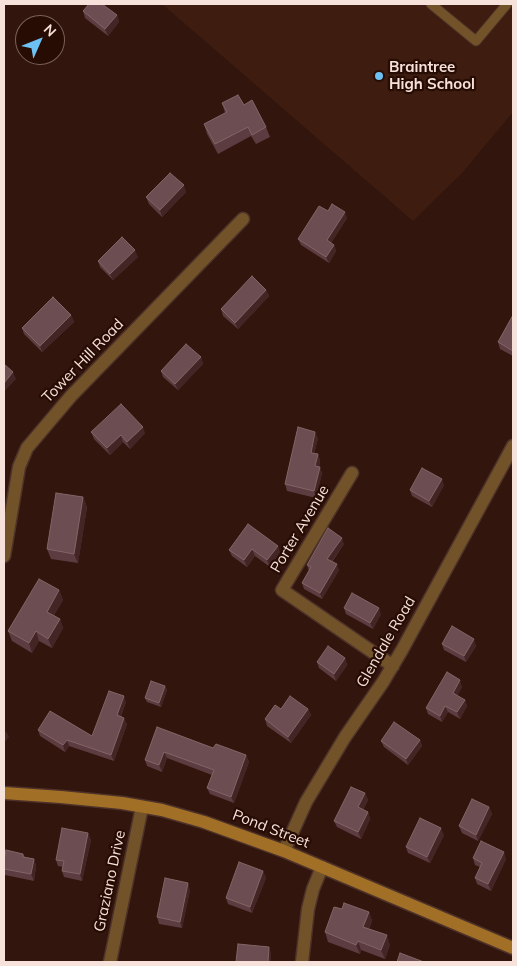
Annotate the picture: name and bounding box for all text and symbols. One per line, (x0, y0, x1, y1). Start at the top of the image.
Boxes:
north arrow (15, 15, 65, 65)
text: N (40, 20, 60, 40)
place label: Braintree High School (389, 58, 475, 93)
marker: Braintree High School (373, 70, 385, 82)
street label: Tower Hill Road (38, 315, 128, 407)
street label: Porter Avenue (267, 482, 333, 576)
street label: Glendale Road (353, 593, 419, 691)
street label: Pond Street (230, 806, 312, 852)
street label: Graziano Drive (90, 829, 130, 933)

